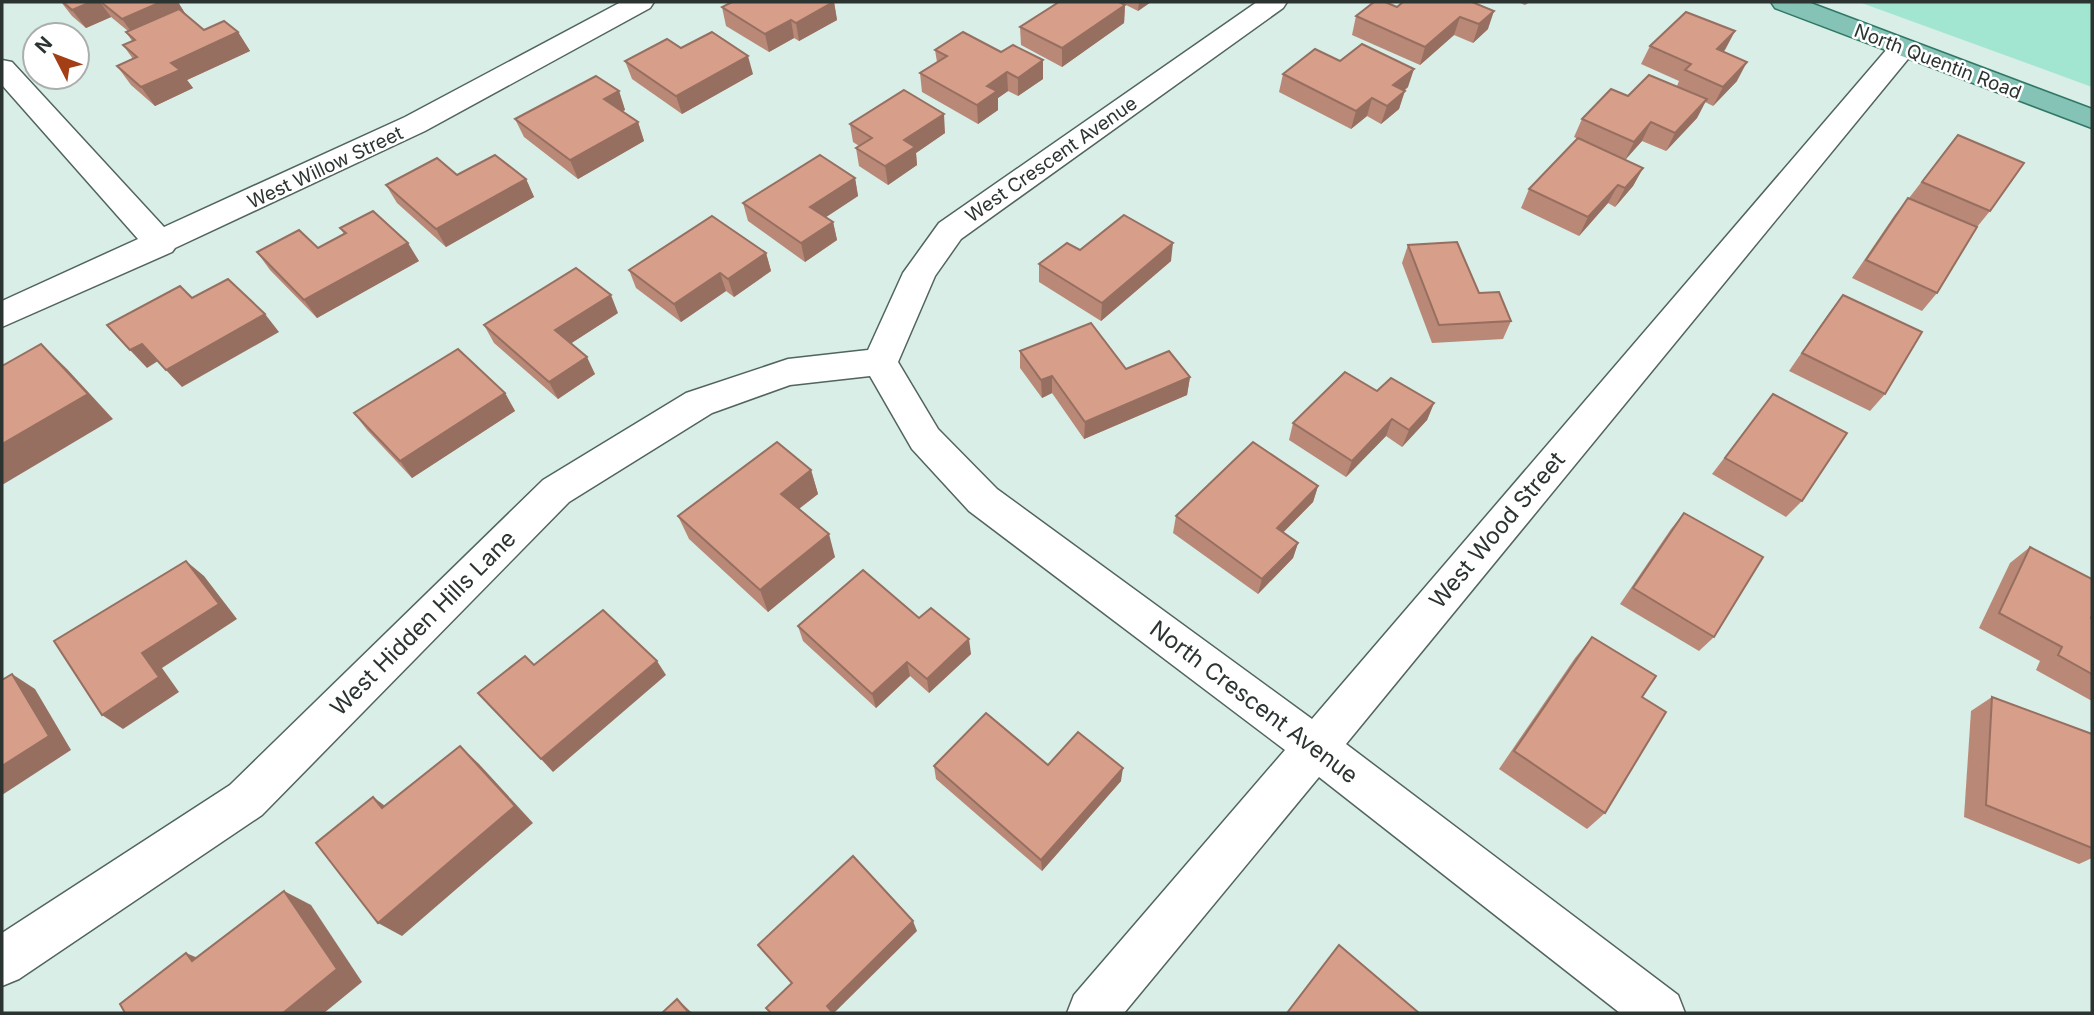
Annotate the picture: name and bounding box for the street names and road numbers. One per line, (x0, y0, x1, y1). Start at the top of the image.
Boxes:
street label: North Quentin Road (1851, 19, 2025, 104)
street label: West Crescent Avenue (961, 92, 1141, 227)
street label: West Willow Street (244, 121, 406, 213)
street label: West Wood Street (1423, 446, 1571, 614)
street label: West Hidden Hills Lane (324, 524, 522, 722)
street label: North Crescent Avenue (1144, 615, 1364, 789)

